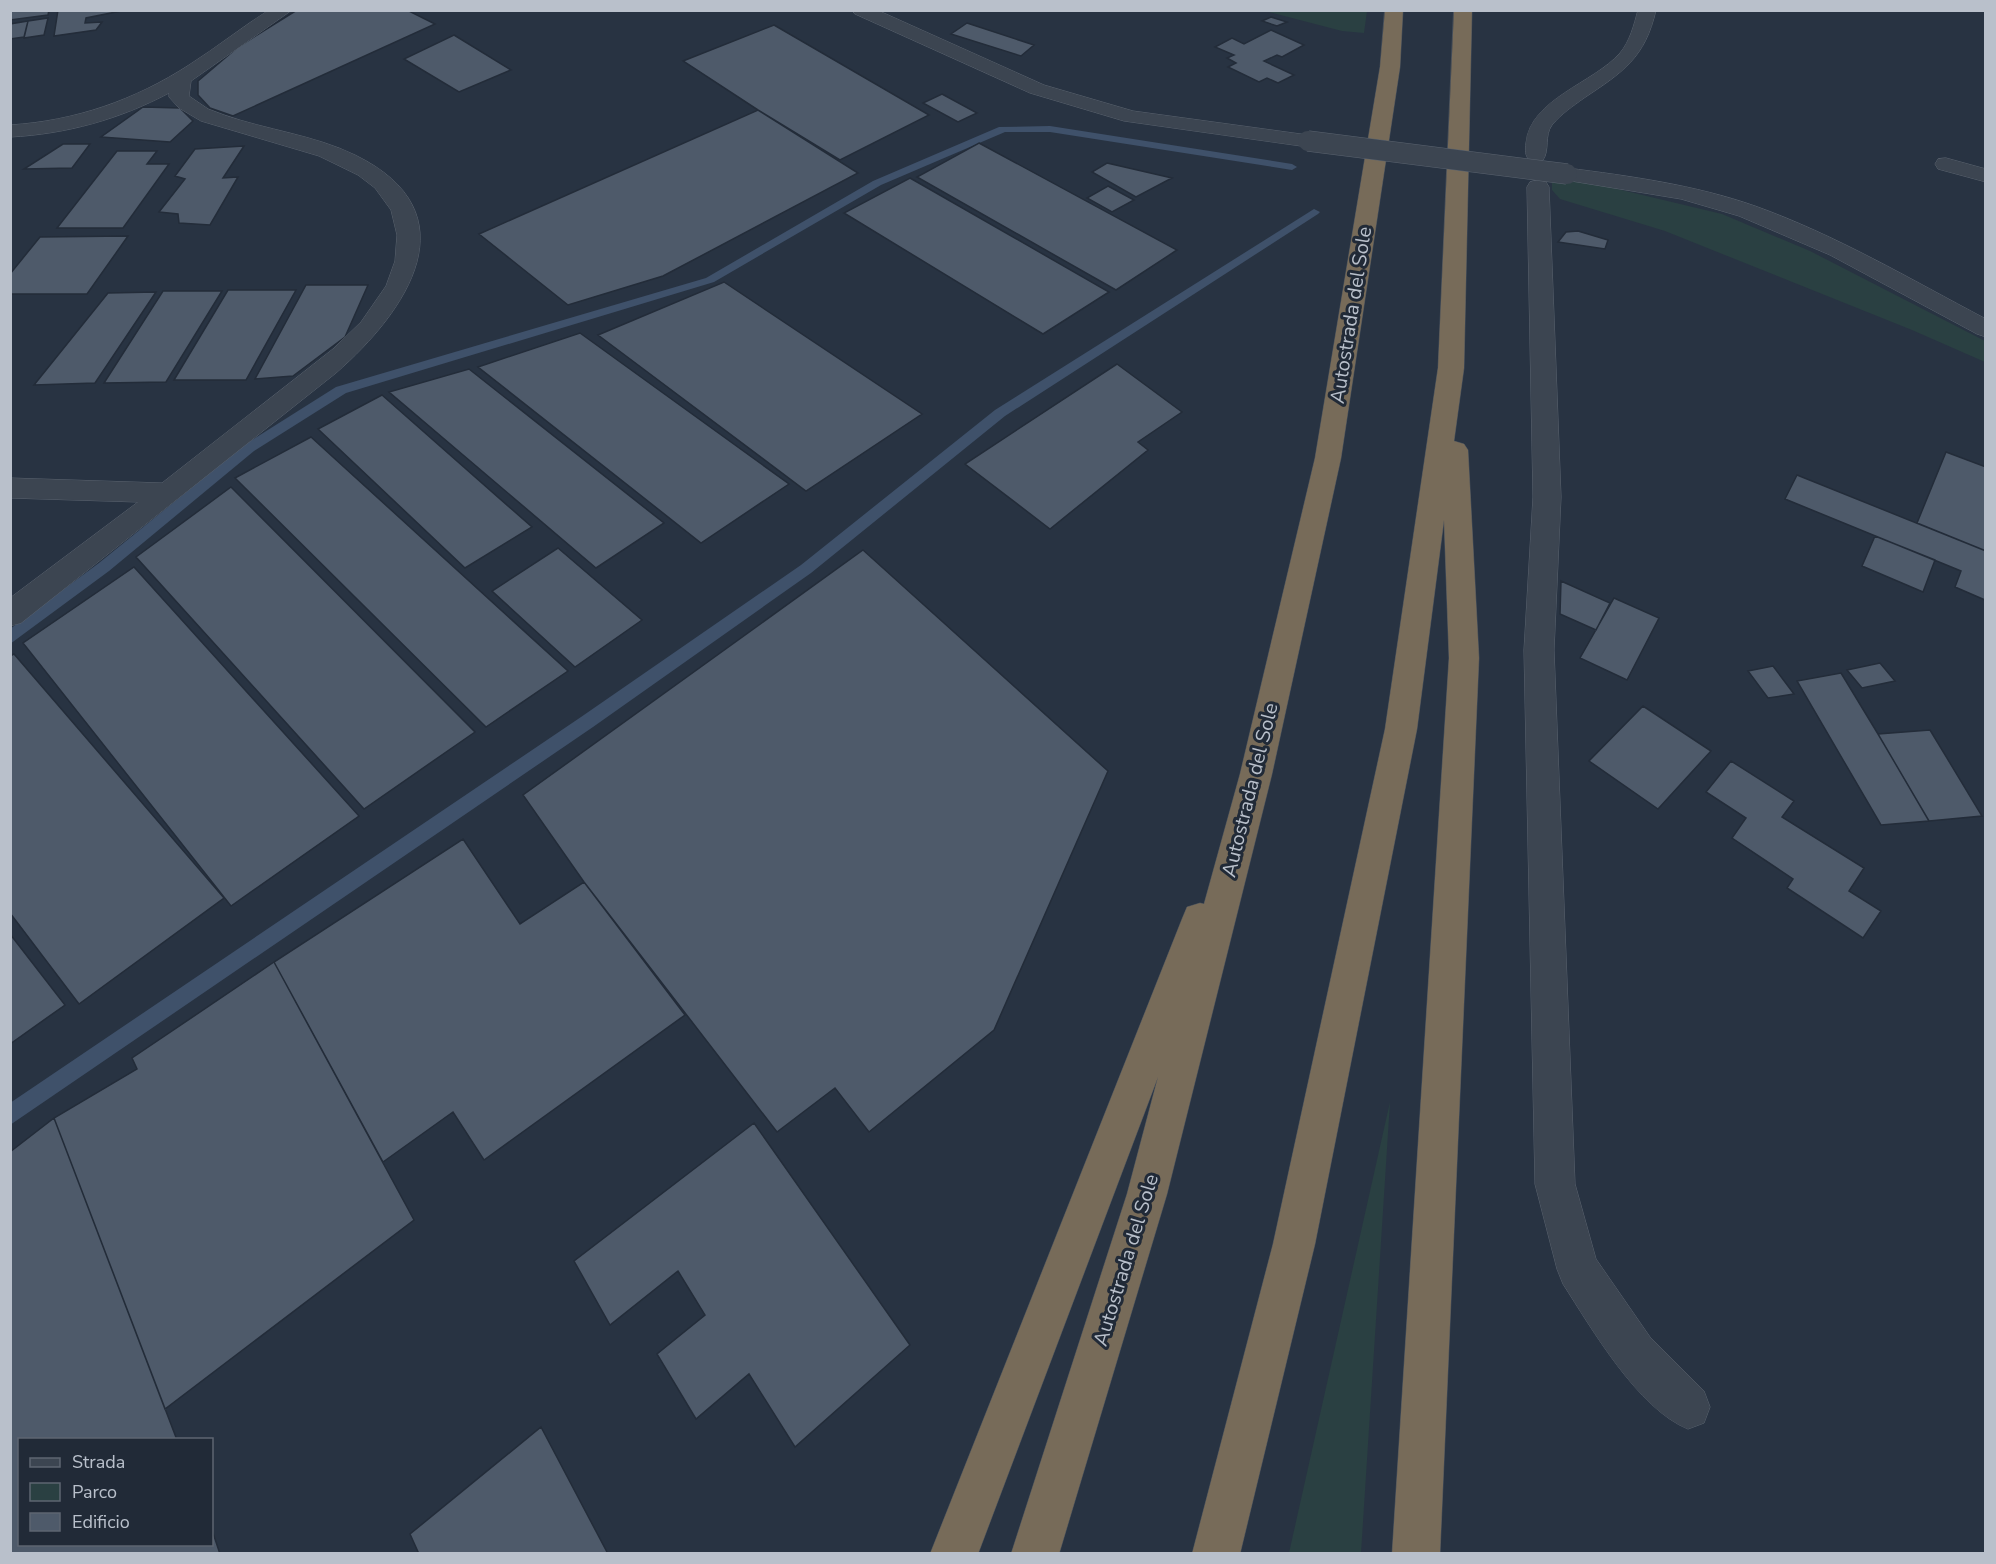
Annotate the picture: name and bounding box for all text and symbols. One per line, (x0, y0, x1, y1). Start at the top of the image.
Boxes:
street label: Autostrada del Sole (1324, 225, 1378, 405)
street label: Autostrada del Sole (1215, 700, 1285, 880)
street label: Autostrada del Sole (1087, 1171, 1165, 1349)
legend (18, 1438, 213, 1546)
text: Strada (72, 1450, 125, 1474)
text: Parco (72, 1480, 117, 1504)
text: Edificio (72, 1510, 130, 1534)

